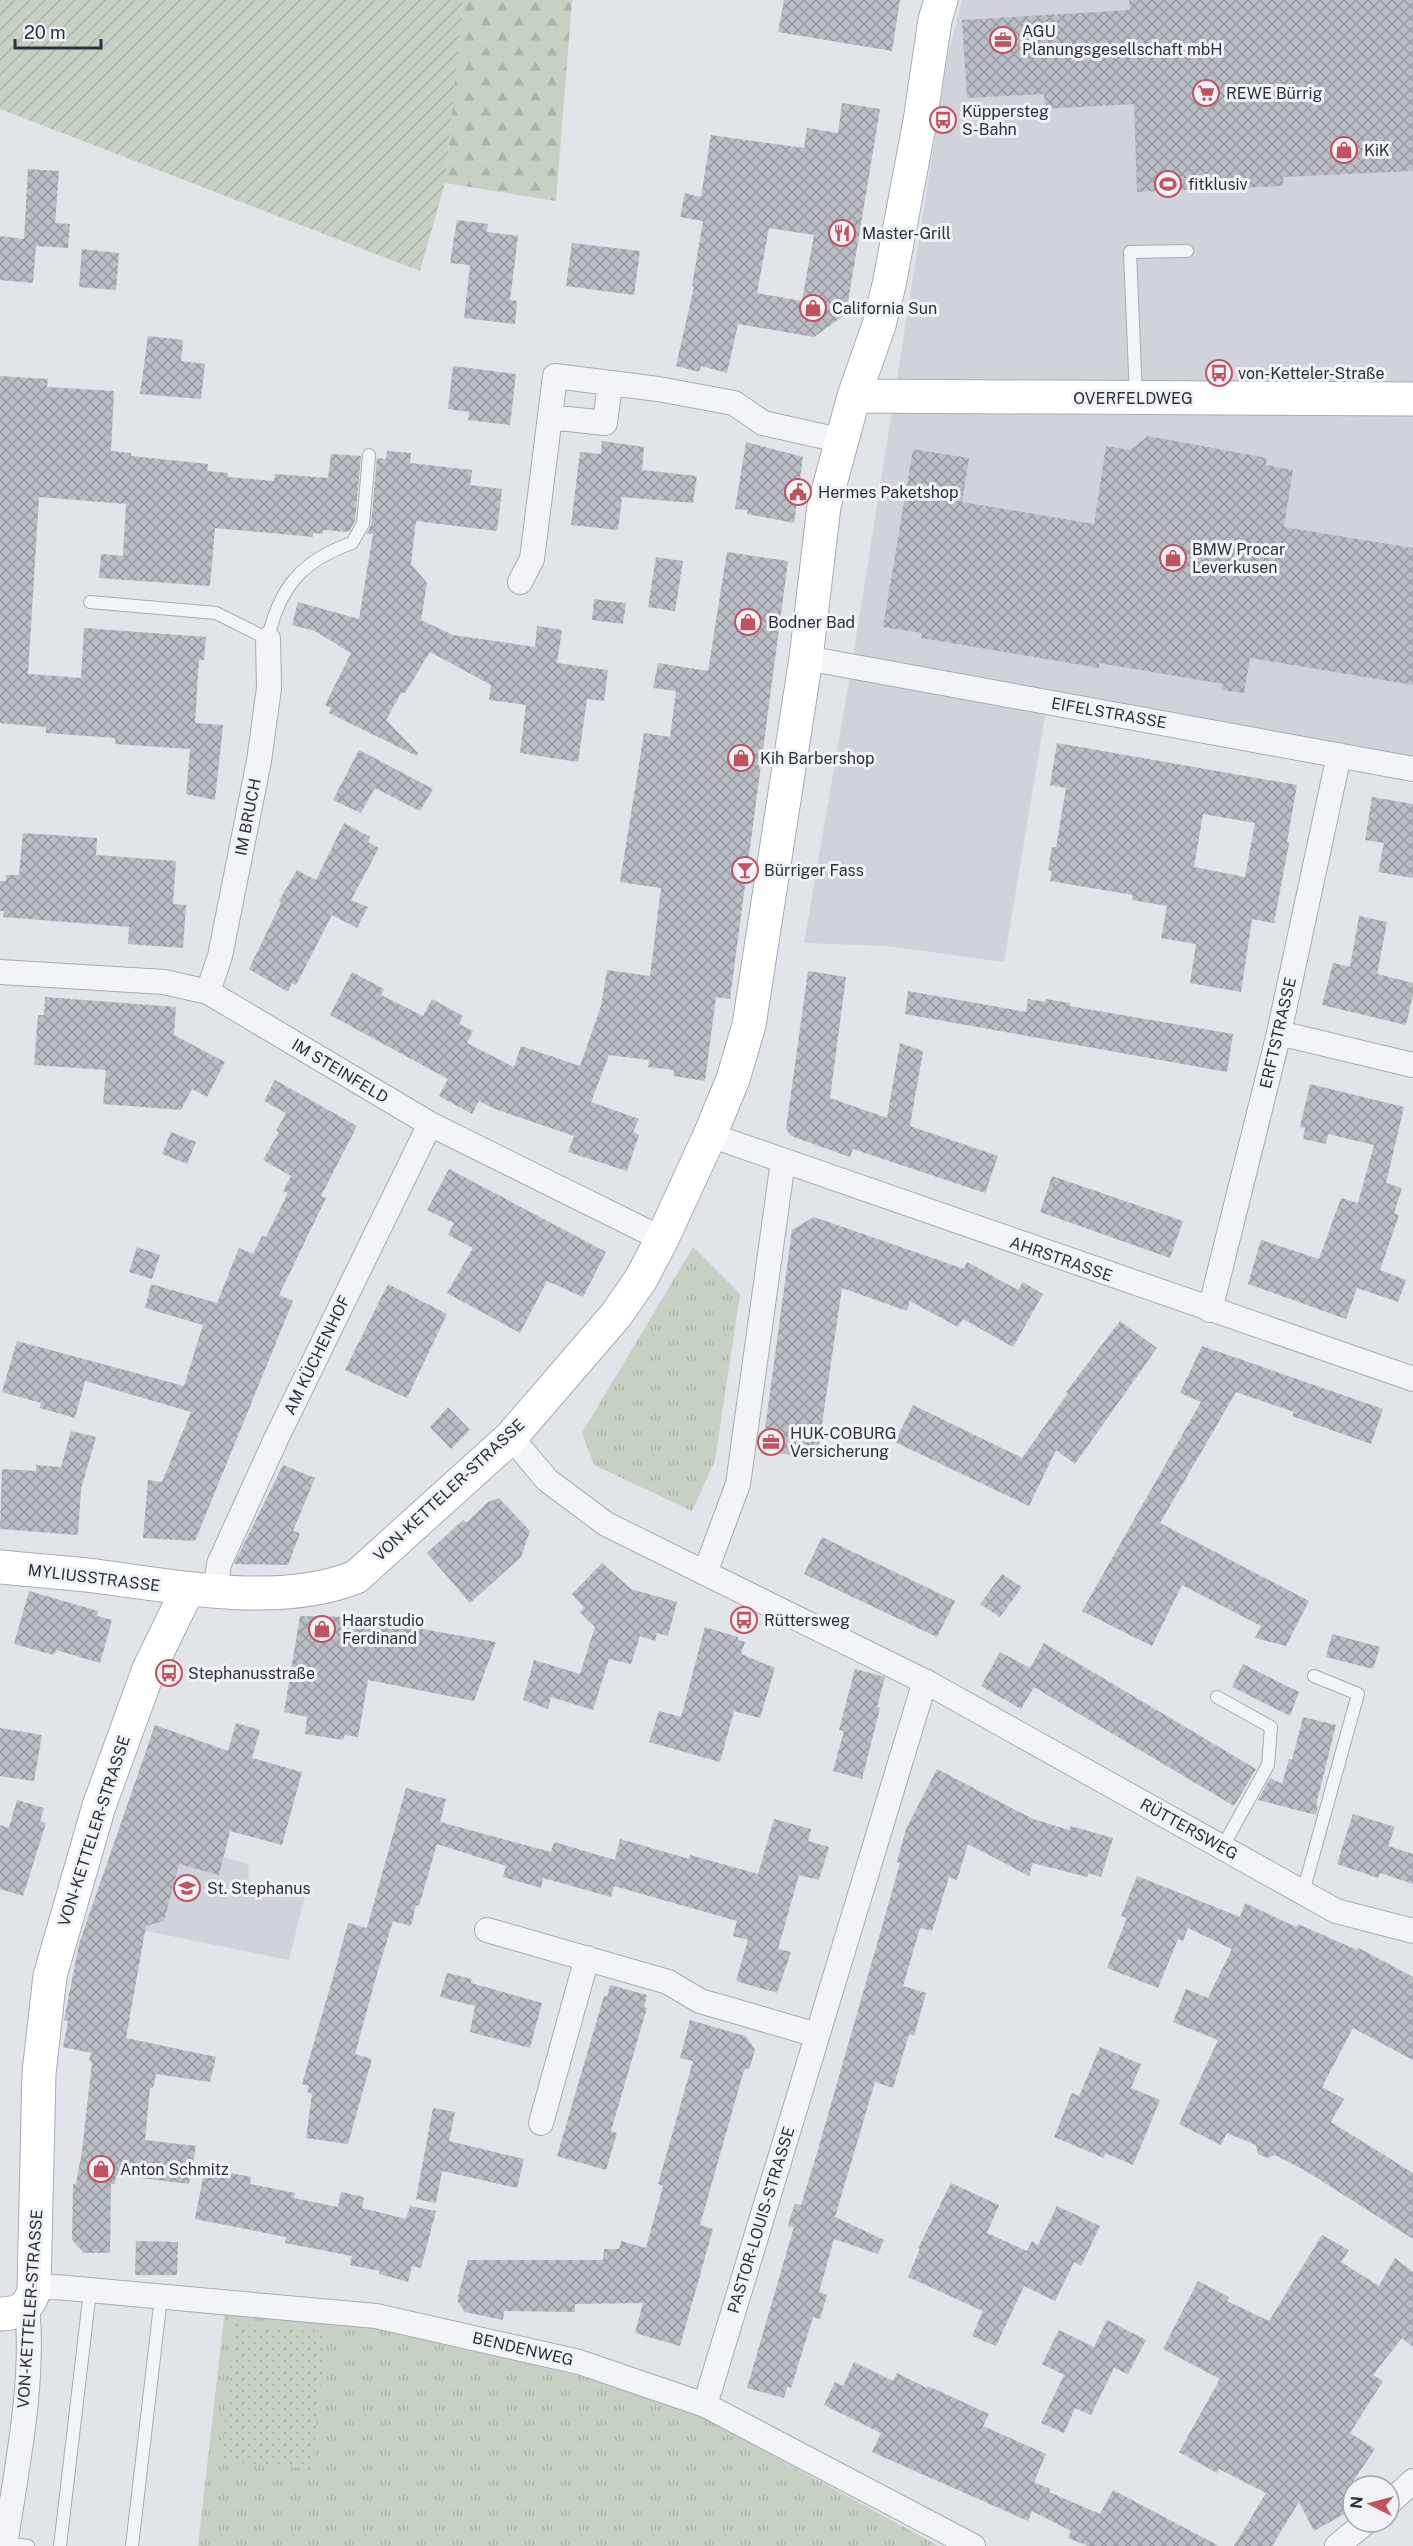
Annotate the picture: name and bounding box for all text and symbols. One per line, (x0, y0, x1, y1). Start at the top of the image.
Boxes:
scale bar (15, 12, 100, 50)
text: 20 m (24, 22, 66, 43)
place label: AGU Planungsgesellschaft mbH (1022, 22, 1222, 59)
office icon: AGU Planungsgesellschaft mbH (988, 25, 1018, 55)
supermarket icon: REWE Bürrig (1191, 78, 1221, 108)
place label: REWE Bürrig (1226, 84, 1322, 103)
place label: Küppersteg S-Bahn (962, 102, 1049, 139)
bus stop icon: Küppersteg S-Bahn (928, 105, 958, 135)
shop icon: KiK (1329, 135, 1359, 165)
place label: KiK (1364, 141, 1390, 160)
sports icon: fitklusiv (1153, 169, 1183, 199)
place label: fitklusiv (1188, 175, 1248, 194)
restaurant icon: Master-Grill (827, 218, 857, 248)
place label: Master-Grill (862, 224, 951, 243)
shop icon: California Sun (798, 293, 828, 323)
place label: California Sun (832, 299, 937, 318)
bus stop icon: von-Ketteler-Straße (1204, 358, 1234, 388)
place label: von-Ketteler-Straße (1238, 364, 1385, 383)
street label: OVERFELDWEG (1073, 389, 1193, 408)
public building icon: Hermes Paketshop (783, 477, 813, 507)
place label: Hermes Paketshop (818, 483, 959, 502)
place label: BMW Procar Leverkusen (1192, 540, 1285, 577)
shop icon: BMW Procar Leverkusen (1158, 543, 1188, 573)
shop icon: Bodner Bad (733, 607, 763, 637)
place label: Bodner Bad (768, 613, 855, 632)
street label: EIFELSTRASSE (1050, 693, 1168, 733)
shop icon: Kih Barbershop (726, 743, 756, 773)
place label: Kih Barbershop (760, 749, 875, 768)
street label: IM BRUCH (231, 777, 265, 857)
bar icon: Bürriger Fass (730, 855, 760, 885)
place label: Bürriger Fass (764, 861, 864, 880)
street label: ERFTSTRASSE (1256, 975, 1300, 1091)
street label: IM STEINFELD (288, 1035, 392, 1107)
street label: AHRSTRASSE (1007, 1233, 1115, 1285)
street label: AM KÜCHENHOF (279, 1292, 354, 1418)
street label: VON-KETTELER-STRASSE (370, 1415, 528, 1565)
place label: HUK-COBURG Versicherung (790, 1424, 897, 1461)
office icon: HUK-COBURG Versicherung (756, 1427, 786, 1457)
street label: MYLIUSSTRASSE (27, 1560, 161, 1596)
bus stop icon: Rüttersweg (729, 1605, 759, 1635)
place label: Haarstudio Ferdinand (342, 1611, 424, 1648)
place label: Rüttersweg (764, 1611, 850, 1630)
shop icon: Haarstudio Ferdinand (307, 1614, 337, 1644)
bus stop icon: Stephanusstraße (154, 1658, 184, 1688)
place label: Stephanusstraße (188, 1664, 315, 1683)
street label: VON-KETTELER-STRASSE (54, 1733, 134, 1929)
street label: RÜTTERSWEG (1137, 1793, 1242, 1864)
school or university icon: St. Stephanus (172, 1873, 202, 1903)
place label: St. Stephanus (207, 1879, 311, 1898)
street label: PASTOR-LOUIS-STRASSE (724, 2124, 798, 2316)
shop icon: Anton Schmitz (86, 2154, 116, 2184)
place label: Anton Schmitz (120, 2160, 229, 2179)
street label: VON-KETTELER-STRASSE (14, 2209, 46, 2409)
street label: BENDENWEG (471, 2328, 575, 2370)
north arrow (1341, 2474, 1401, 2534)
text: N (1346, 2495, 1367, 2510)

